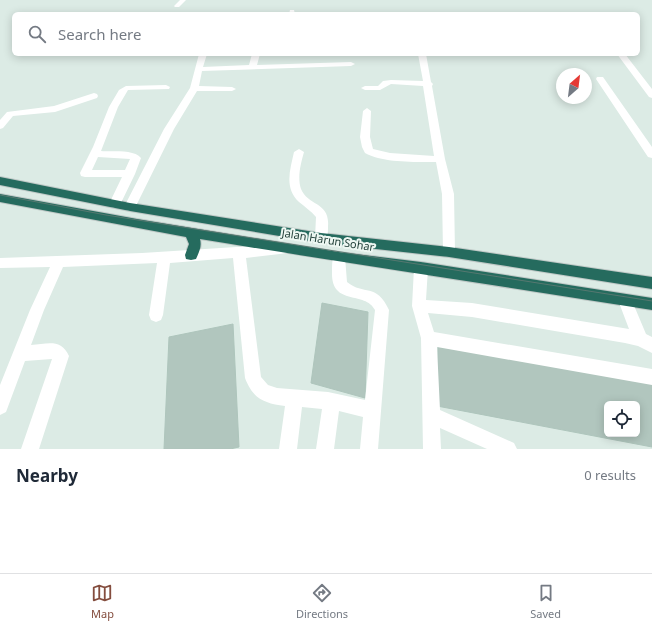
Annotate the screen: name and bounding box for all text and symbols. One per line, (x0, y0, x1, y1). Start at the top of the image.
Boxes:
search box (12, 12, 640, 56)
icon: search (26, 23, 48, 45)
text: Search here (58, 24, 141, 44)
north arrow (556, 68, 592, 104)
street label: Jalan Harun Sohar (280, 225, 376, 254)
map controls (604, 401, 640, 437)
button: locate (604, 401, 640, 437)
text: Nearby (16, 464, 78, 487)
text: 0 results (584, 466, 636, 484)
tab: Map (91, 582, 114, 621)
tab: Directions (296, 582, 348, 621)
tab: Saved (530, 582, 561, 621)

